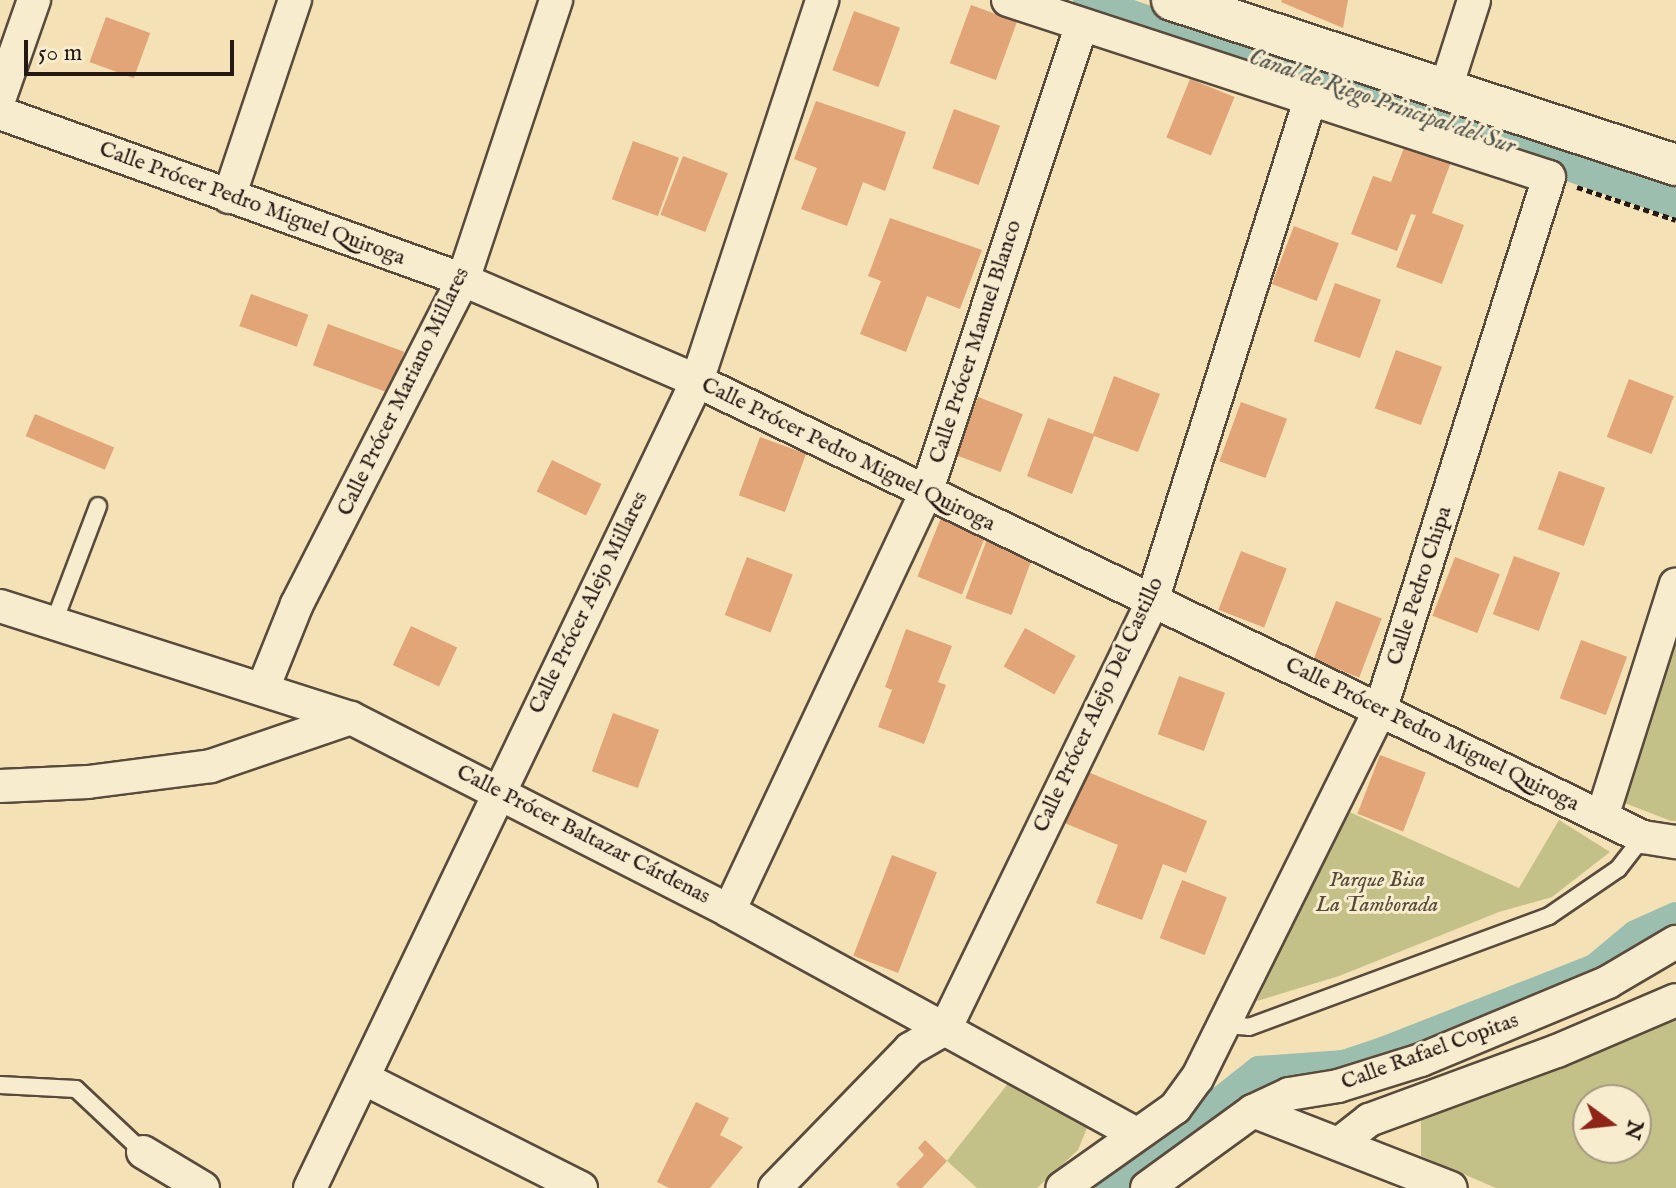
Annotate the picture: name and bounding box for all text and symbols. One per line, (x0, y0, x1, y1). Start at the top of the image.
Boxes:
scale bar (28, 24, 238, 74)
text: 50 m (38, 38, 82, 69)
water label: Canal de Riego Principal del Sur (1245, 43, 1519, 161)
street label: Calle Prócer Pedro Miguel Quiroga (95, 136, 409, 272)
street label: Calle Prócer Manuel Blanco (924, 217, 1028, 467)
street label: Calle Prócer Mariano Millares (332, 263, 476, 521)
street label: Calle Prócer Pedro Miguel Quiroga (697, 372, 999, 538)
street label: Calle Prócer Alejo Millares (524, 488, 654, 718)
street label: Calle Pedro Chipa (1382, 503, 1458, 669)
street label: Calle Prócer Alejo Del Castillo (1028, 573, 1170, 837)
street label: Calle Prócer Pedro Miguel Quiroga (1281, 652, 1583, 818)
street label: Calle Prócer Baltazar Cárdenas (452, 759, 714, 911)
park label: Parque Bisa La Tamborada (1316, 867, 1438, 918)
street label: Calle Rafael Copitas (1338, 1008, 1522, 1096)
north arrow (1572, 1084, 1652, 1164)
text: N (1617, 1117, 1649, 1143)

